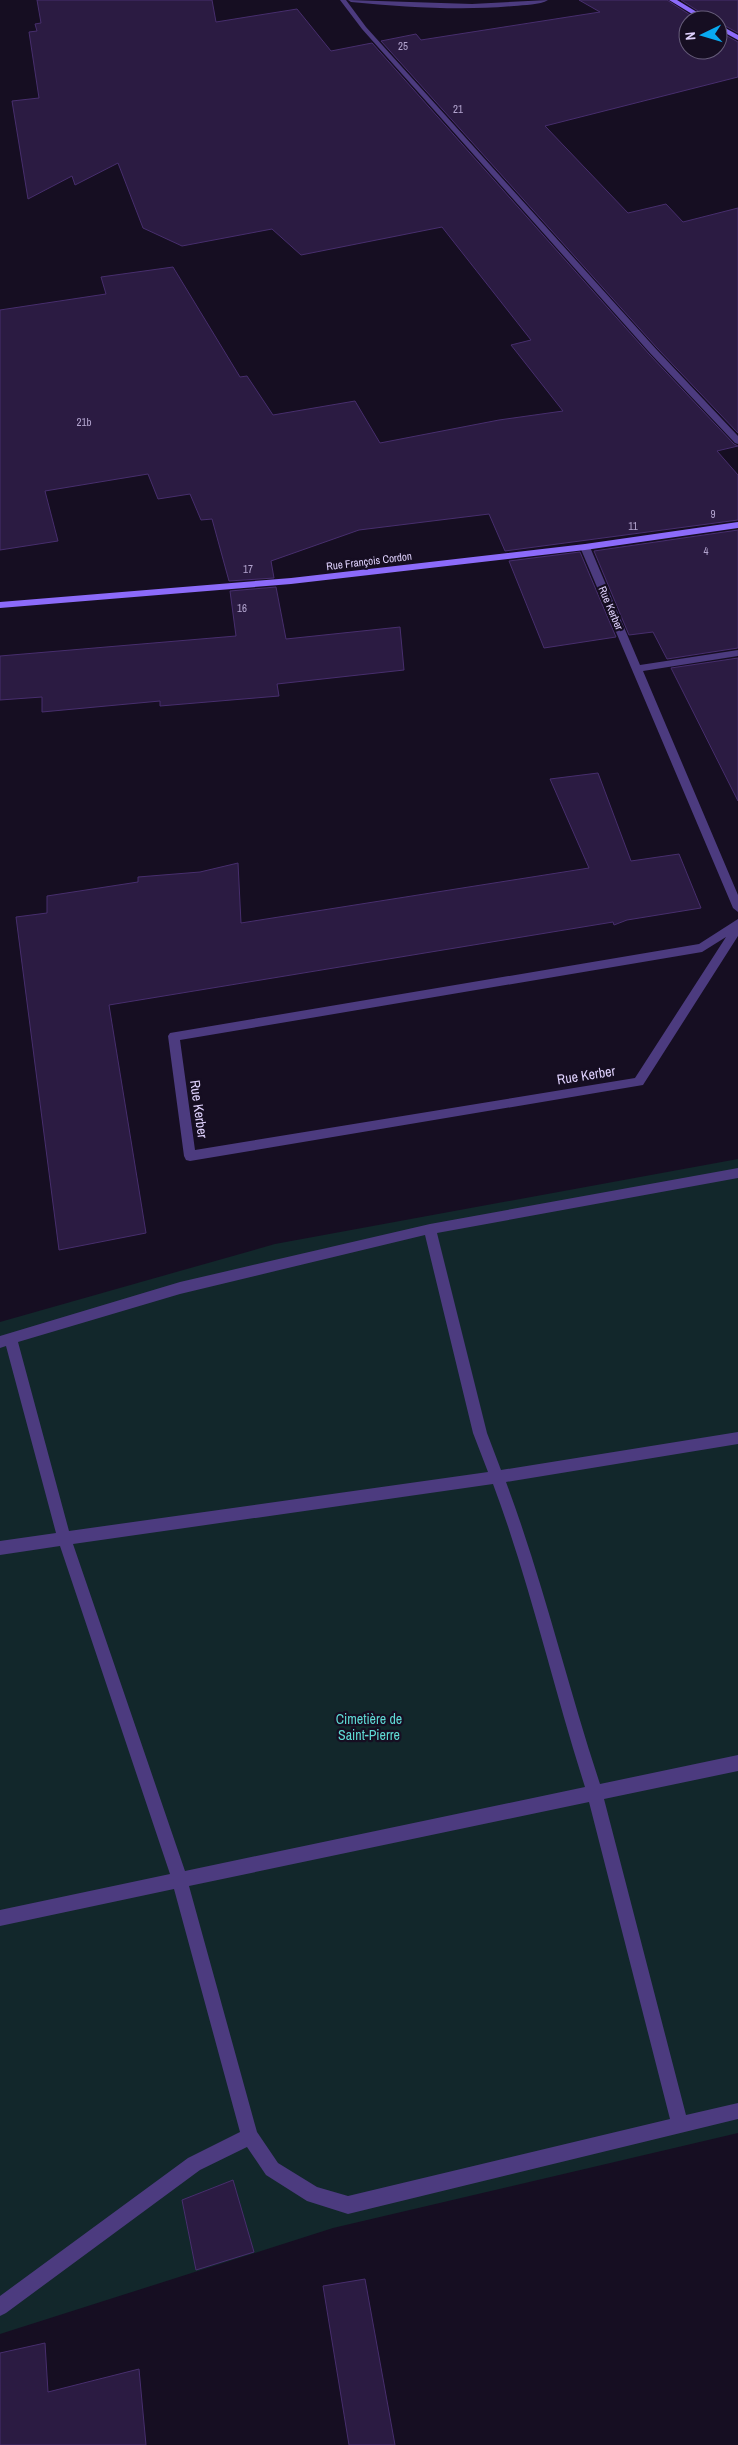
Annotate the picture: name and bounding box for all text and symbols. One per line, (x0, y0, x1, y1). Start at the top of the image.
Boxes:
north arrow (678, 10, 728, 60)
text: N (681, 31, 699, 41)
house number: 25 (398, 39, 408, 53)
house number: 21 (453, 102, 463, 116)
house number: 21b (76, 415, 92, 429)
house number: 9 (710, 507, 716, 521)
house number: 11 (628, 519, 638, 533)
house number: 4 (703, 544, 709, 558)
street label: Rue François Cordon (325, 549, 413, 573)
house number: 17 (243, 562, 253, 576)
street label: Rue Kerber (596, 584, 626, 632)
house number: 16 (237, 601, 247, 615)
street label: Rue Kerber (556, 1061, 617, 1088)
street label: Rue Kerber (186, 1079, 212, 1139)
park label: Cimetière de Saint-Pierre (336, 1710, 402, 1744)

